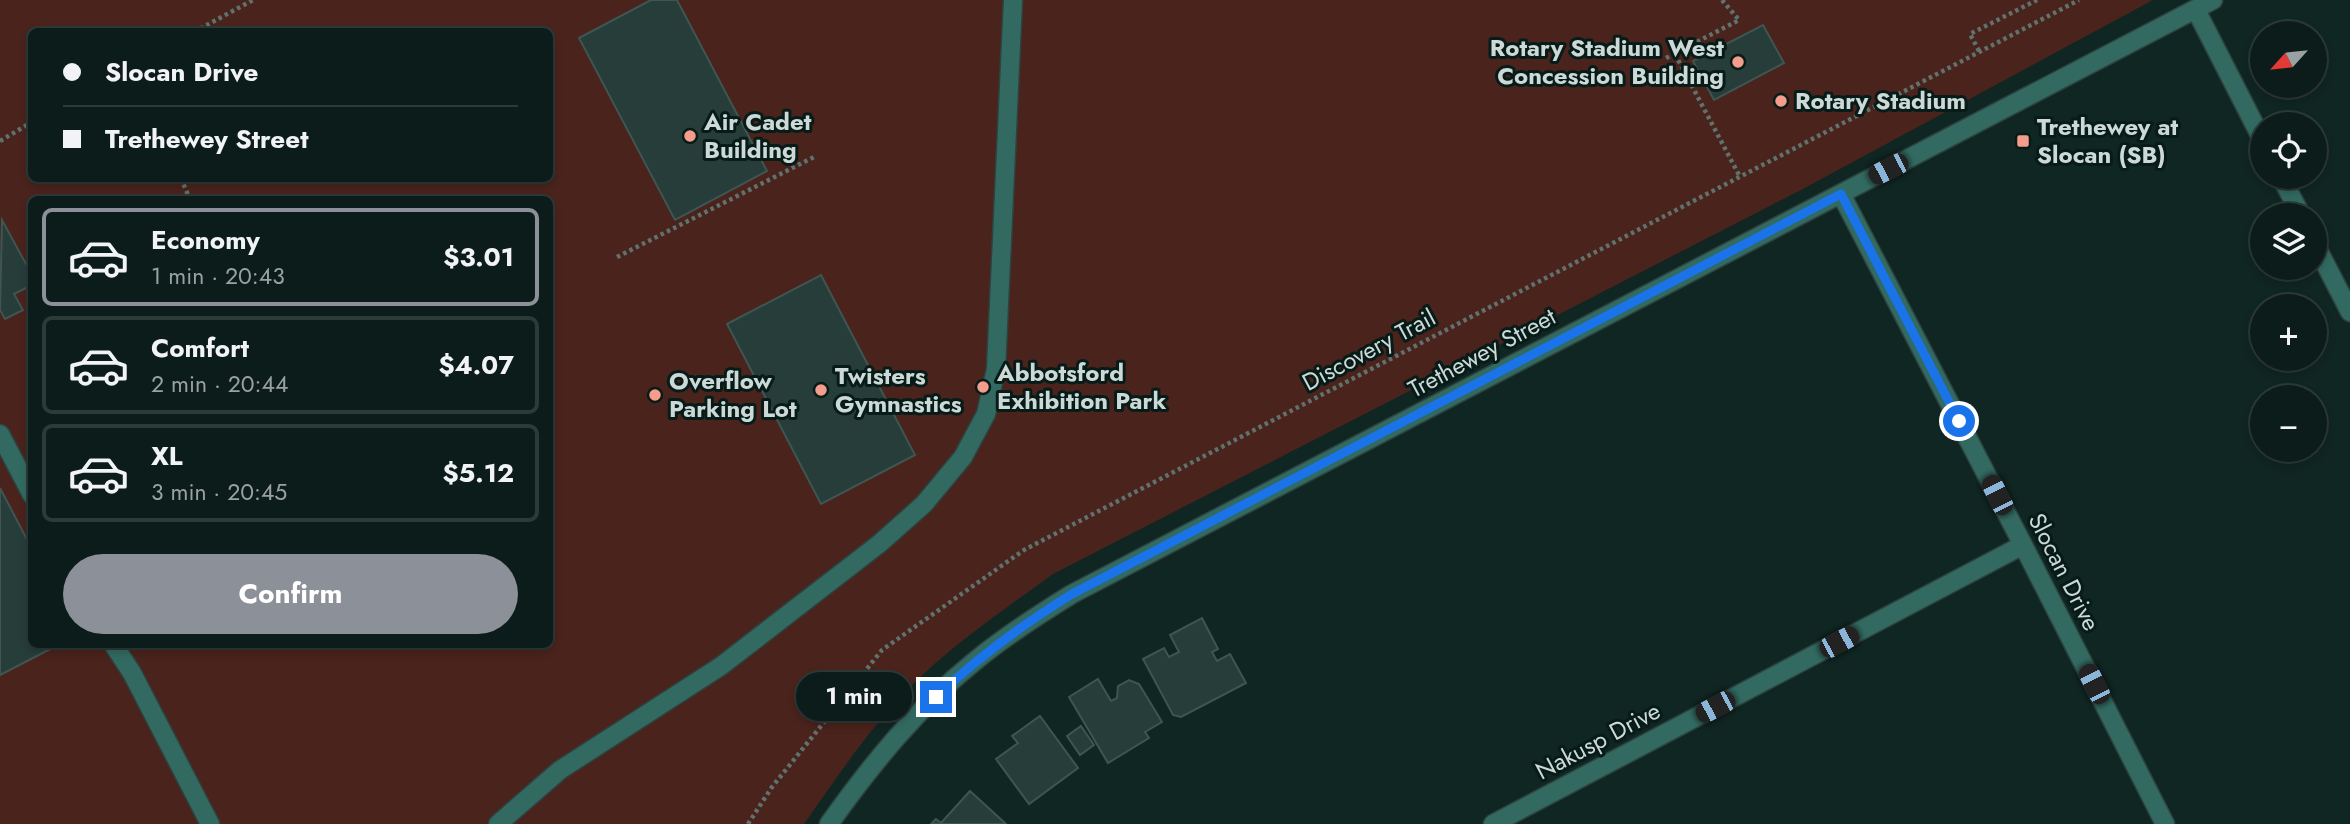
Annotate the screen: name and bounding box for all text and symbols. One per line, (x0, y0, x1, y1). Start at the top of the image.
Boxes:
north arrow (2250, 21, 2328, 98)
map controls (2250, 21, 2327, 462)
place label: Rotary Stadium West Concession Building (1490, 30, 1724, 93)
text: Slocan Drive (105, 53, 258, 91)
marker: Rotary Stadium West Concession Building (1730, 54, 1746, 70)
place label: Rotary Stadium (1795, 83, 1966, 118)
marker: Rotary Stadium (1773, 93, 1789, 109)
place label: Air Cadet Building (703, 104, 812, 167)
place label: Trethewey at Slocan (SB) (2037, 109, 2178, 172)
button: locate (2250, 112, 2327, 189)
text: Trethewey Street (105, 120, 308, 158)
marker: Air Cadet Building (682, 128, 698, 144)
marker: Trethewey at Slocan (SB) (2015, 133, 2031, 149)
car (1865, 150, 1912, 188)
button: layers (2250, 203, 2327, 280)
text: Economy (151, 221, 260, 259)
icon: car (67, 226, 130, 289)
text: $3.01 (443, 238, 514, 276)
text: 1 min · 20:43 (151, 259, 285, 293)
button: + (2250, 294, 2327, 371)
street label: Trethewey Street (1402, 299, 1562, 406)
street label: Discovery Trail (1296, 300, 1442, 399)
text: Comfort (151, 329, 249, 367)
icon: car (67, 334, 130, 397)
text: $4.07 (438, 346, 514, 384)
place label: Abbotsford Exhibition Park (996, 355, 1166, 418)
place label: Twisters Gymnastics (835, 358, 962, 421)
place label: Overflow Parking Lot (669, 363, 797, 426)
text: 2 min · 20:44 (151, 367, 288, 401)
marker: Abbotsford Exhibition Park (975, 379, 991, 395)
marker: Twisters Gymnastics (813, 382, 829, 398)
button: − (2250, 385, 2327, 462)
marker: Overflow Parking Lot (647, 387, 663, 403)
route start (1943, 405, 1975, 437)
text: XL (151, 437, 183, 475)
icon: car (67, 442, 130, 505)
text: $5.12 (442, 454, 514, 492)
car (1979, 472, 2016, 518)
text: 3 min · 20:45 (151, 475, 287, 509)
street label: Slocan Drive (2020, 507, 2109, 637)
button: Confirm (63, 554, 518, 634)
car (1816, 623, 1863, 661)
car (2076, 661, 2113, 707)
callout: 1 min (796, 672, 912, 722)
text: 1 min (825, 679, 883, 713)
route end (920, 681, 952, 713)
car (1692, 688, 1739, 726)
street label: Nakusp Drive (1529, 693, 1666, 788)

